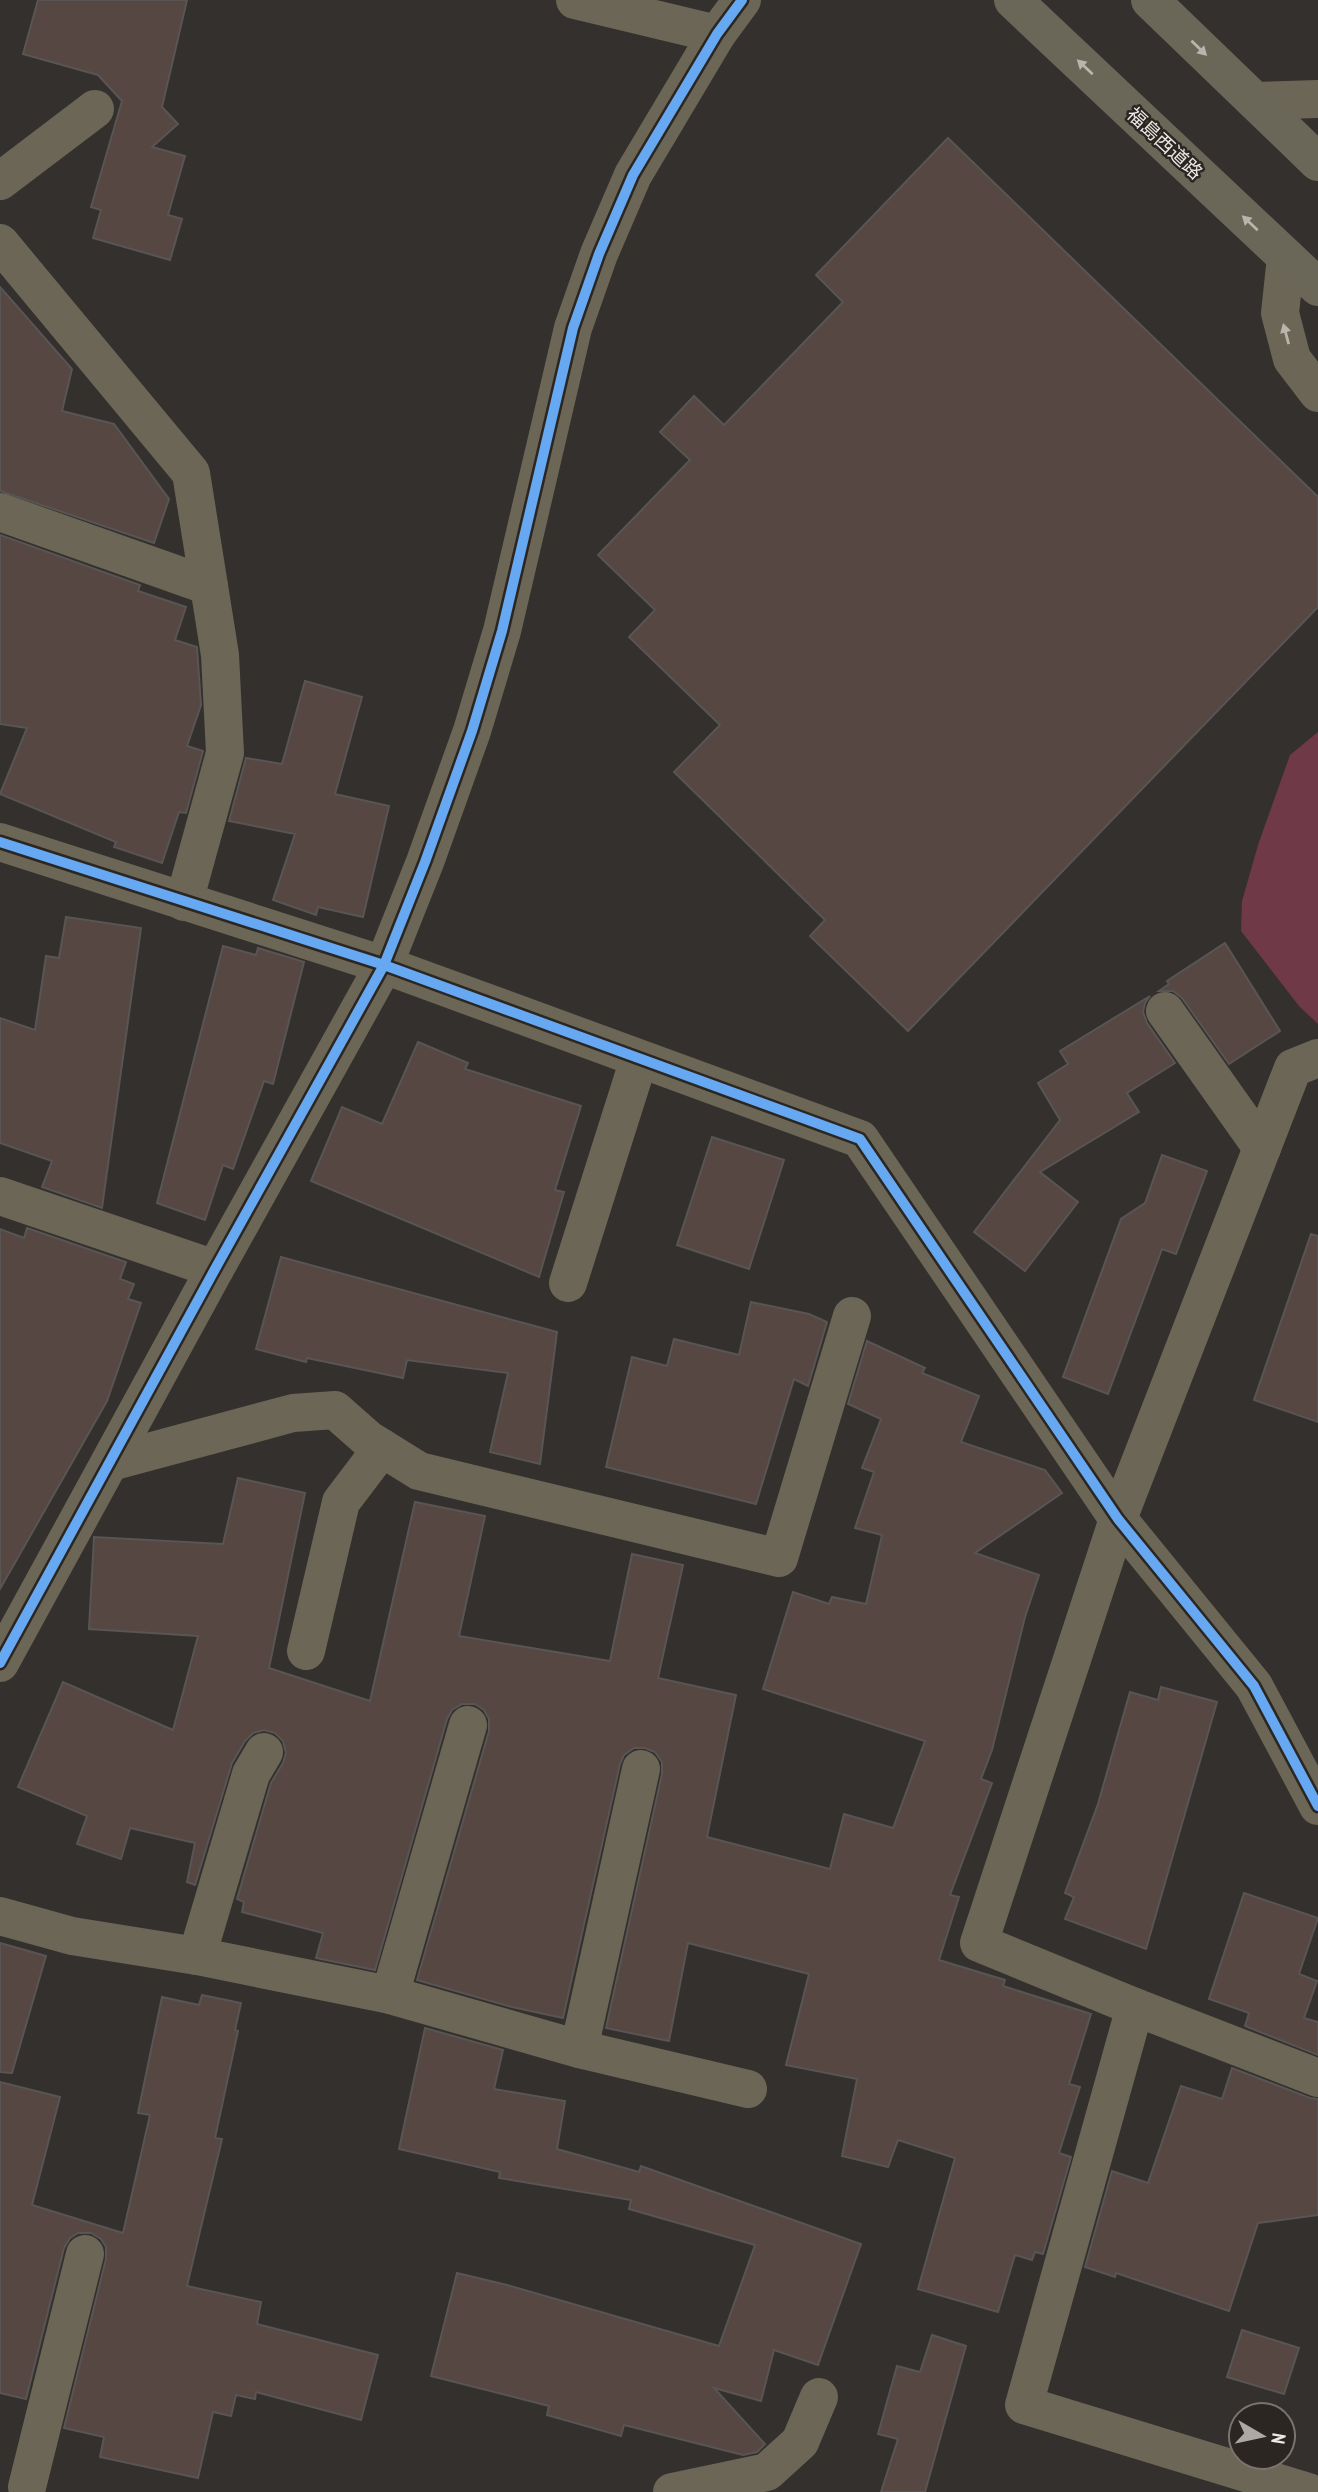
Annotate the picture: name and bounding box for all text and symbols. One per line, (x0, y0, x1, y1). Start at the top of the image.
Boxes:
one-way arrow (1191, 39, 1208, 56)
one-way arrow (1077, 60, 1094, 76)
street label: 福島西道路 (1122, 102, 1208, 184)
one-way arrow (1242, 215, 1259, 232)
one-way arrow (1280, 323, 1291, 345)
north arrow (1227, 2401, 1297, 2471)
text: N (1266, 2432, 1291, 2446)

